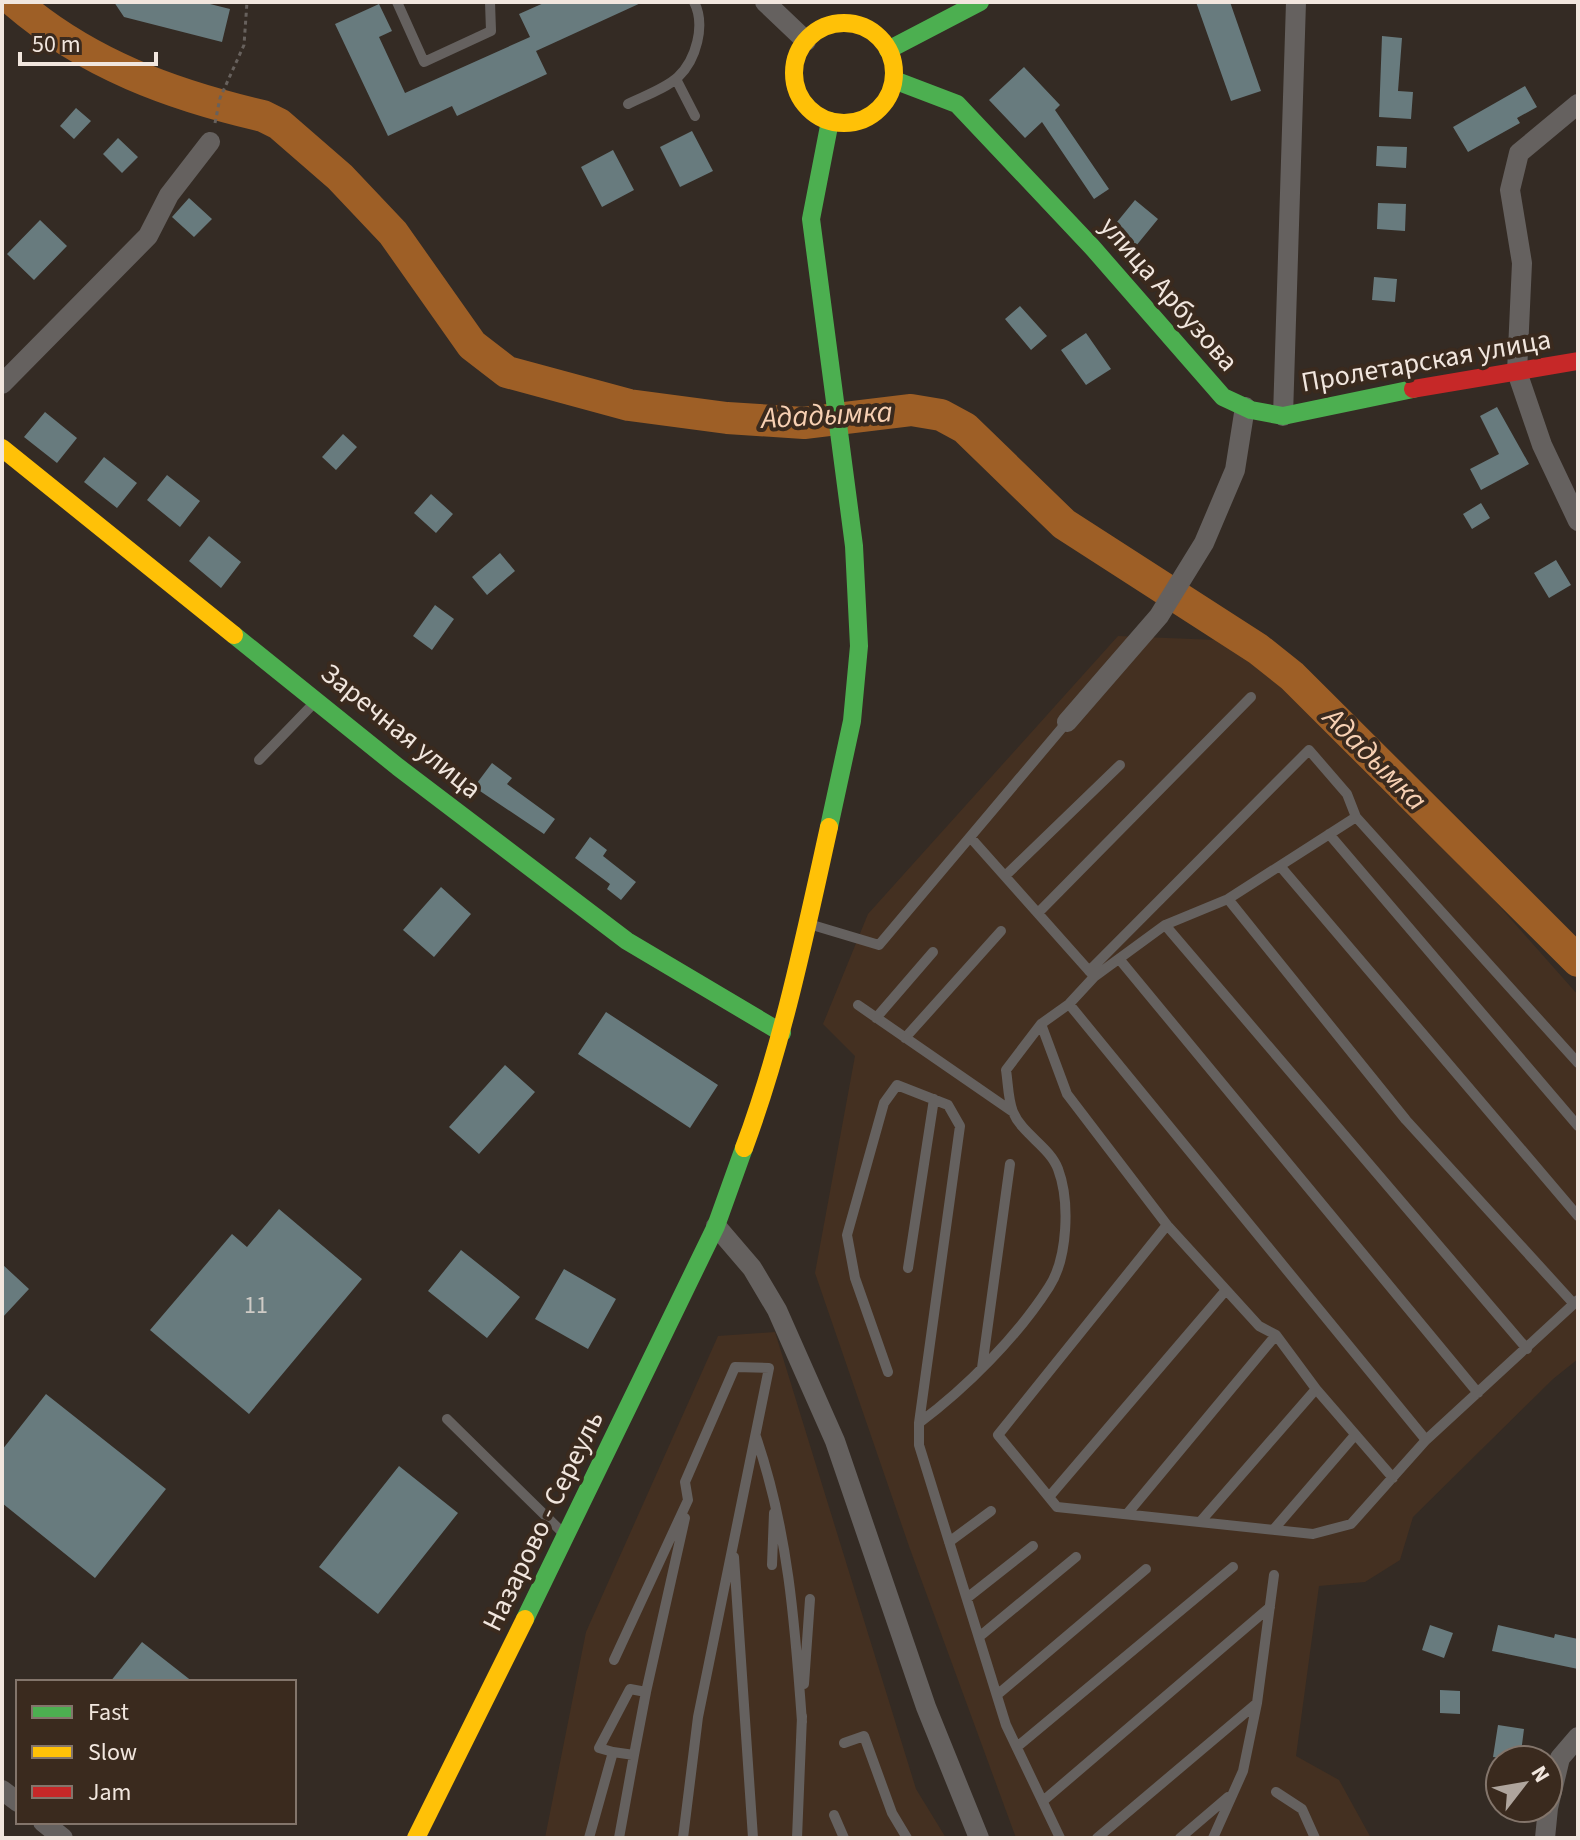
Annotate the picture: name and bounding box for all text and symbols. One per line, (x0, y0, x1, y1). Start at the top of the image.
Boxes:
scale bar (20, 16, 156, 66)
text: 50 m (32, 27, 81, 62)
street label: улица Арбузова (1090, 208, 1248, 380)
street label: Пролетарская улица (1298, 319, 1554, 403)
water label: Ададымка (758, 390, 894, 440)
street label: Заречная улица (312, 654, 490, 808)
water label: Ададымка (1312, 696, 1437, 821)
house number: 11 (244, 1288, 268, 1323)
street label: Назарово - Сереуль (472, 1404, 614, 1638)
legend (16, 1680, 296, 1824)
text: Fast (88, 1695, 129, 1730)
text: Slow (88, 1735, 137, 1770)
north arrow (1484, 1744, 1564, 1824)
text: N (1523, 1760, 1558, 1789)
text: Jam (88, 1775, 132, 1810)

